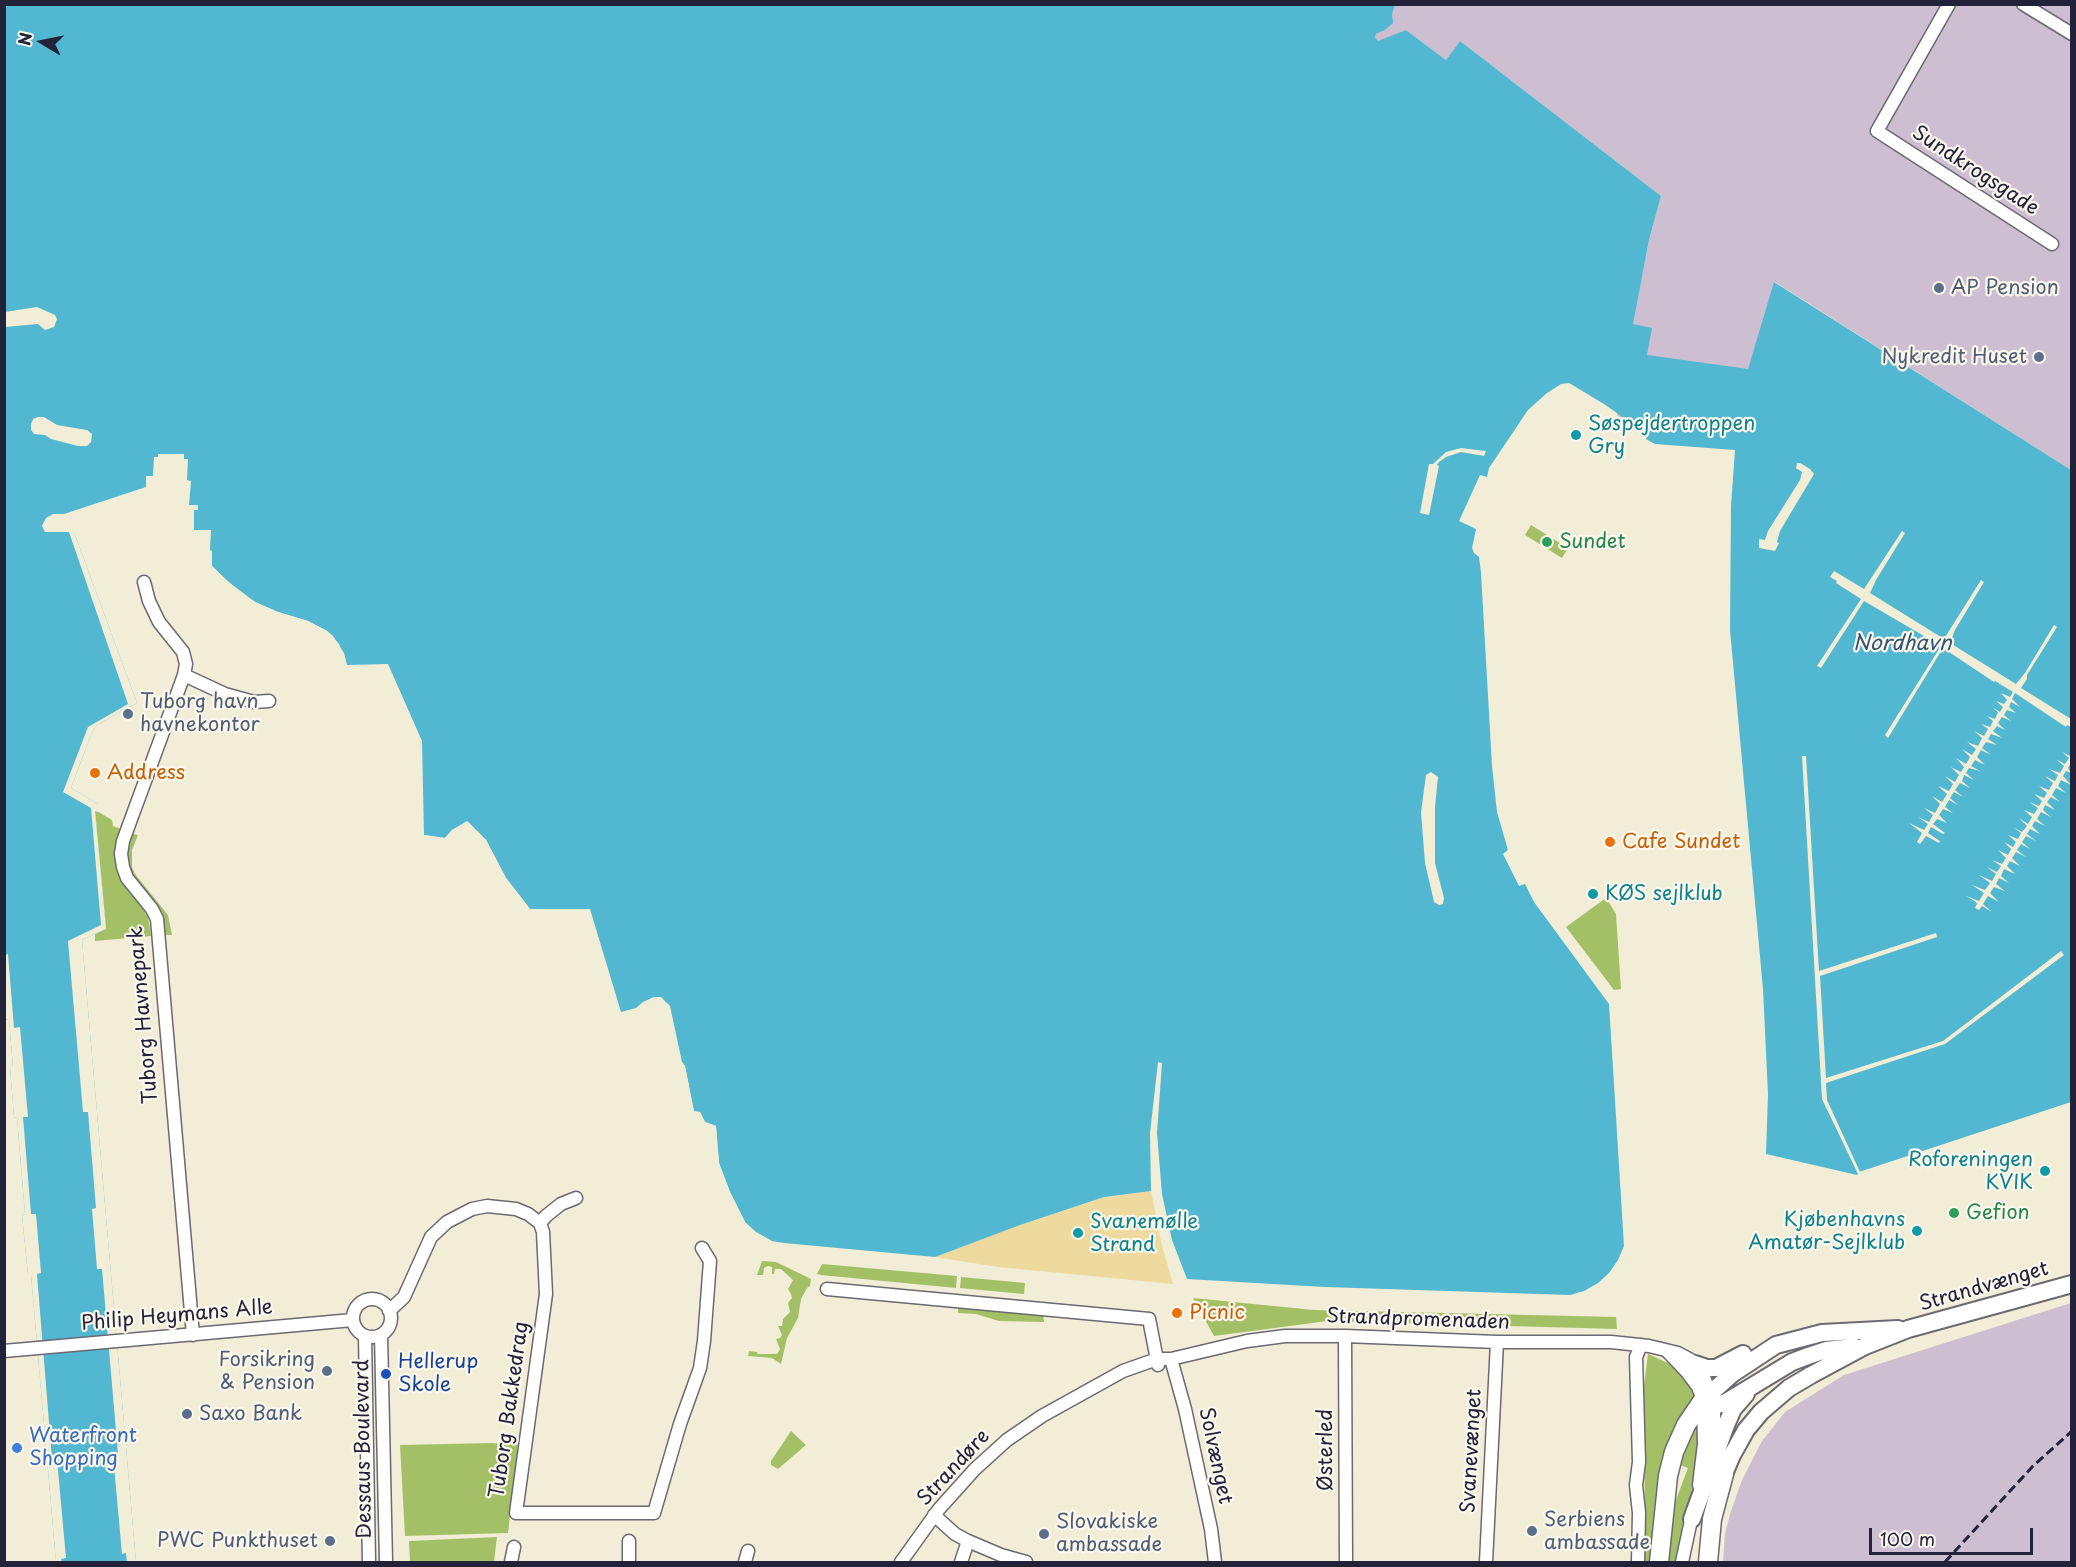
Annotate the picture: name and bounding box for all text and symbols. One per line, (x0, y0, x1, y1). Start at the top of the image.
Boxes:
north arrow (12, 12, 72, 72)
text: N (11, 31, 37, 47)
street label: Sundkrogsgade (1907, 121, 2043, 221)
place label: AP Pension (1951, 276, 2059, 300)
marker: AP Pension (1932, 281, 1946, 295)
place label: Nykredit Huset (1881, 345, 2027, 369)
marker: Nykredit Huset (2032, 350, 2046, 364)
place label: Søspejdertroppen Gry (1588, 412, 1755, 459)
marker: Søspejdertroppen Gry (1569, 428, 1583, 442)
place label: Sundet (1559, 530, 1626, 554)
marker: Sundet (1540, 535, 1554, 549)
water label: Nordhavn (1852, 631, 1952, 657)
place label: Tuborg havn havnekontor (140, 690, 260, 737)
marker: Tuborg havn havnekontor (121, 707, 135, 721)
place label: Address (107, 761, 185, 785)
marker: Address (88, 766, 102, 780)
place label: Cafe Sundet (1622, 830, 1740, 854)
marker: Cafe Sundet (1603, 835, 1617, 849)
place label: KØS sejlklub (1605, 882, 1723, 906)
marker: KØS sejlklub (1586, 887, 1600, 901)
street label: Tuborg Havnepark (124, 925, 164, 1105)
place label: Roforeningen KVIK (1908, 1148, 2033, 1195)
marker: Roforeningen KVIK (2038, 1164, 2052, 1178)
place label: Gefion (1966, 1201, 2030, 1225)
marker: Gefion (1947, 1206, 1961, 1220)
place label: Kjøbenhavns Amatør-Sejlklub (1748, 1208, 1905, 1255)
place label: Svanemølle Strand (1090, 1210, 1198, 1257)
marker: Kjøbenhavns Amatør-Sejlklub (1910, 1224, 1924, 1238)
marker: Svanemølle Strand (1071, 1226, 1085, 1240)
street label: Strandvænget (1917, 1257, 2051, 1317)
street label: Philip Heymans Alle (80, 1296, 274, 1336)
place label: Picnic (1189, 1301, 1245, 1325)
street label: Strandpromenaden (1326, 1305, 1510, 1335)
marker: Picnic (1170, 1306, 1184, 1320)
street label: Tuborg Bakkedrag (486, 1320, 534, 1500)
place label: Forsikring & Pension (219, 1348, 315, 1395)
place label: Hellerup Skole (398, 1350, 478, 1397)
street label: Dessaus Boulevard (350, 1359, 378, 1539)
marker: Forsikring & Pension (320, 1364, 334, 1378)
marker: Hellerup Skole (379, 1367, 393, 1381)
street label: Svanevænget (1457, 1388, 1487, 1514)
place label: Saxo Bank (199, 1402, 302, 1426)
street label: Solvænget (1193, 1406, 1237, 1506)
marker: Saxo Bank (180, 1407, 194, 1421)
street label: Østerled (1314, 1409, 1338, 1491)
place label: Waterfront Shopping (29, 1424, 137, 1471)
street label: Strandøre (913, 1425, 995, 1511)
marker: Waterfront Shopping (10, 1441, 24, 1455)
place label: Serbiens ambassade (1544, 1508, 1650, 1555)
place label: Slovakiske ambassade (1056, 1510, 1162, 1557)
scale bar (1872, 1516, 2036, 1554)
marker: Serbiens ambassade (1525, 1524, 1539, 1538)
text: 100 m (1880, 1525, 1935, 1552)
marker: Slovakiske ambassade (1037, 1527, 1051, 1541)
place label: PWC Punkthuset (157, 1529, 318, 1553)
marker: PWC Punkthuset (323, 1534, 337, 1548)

